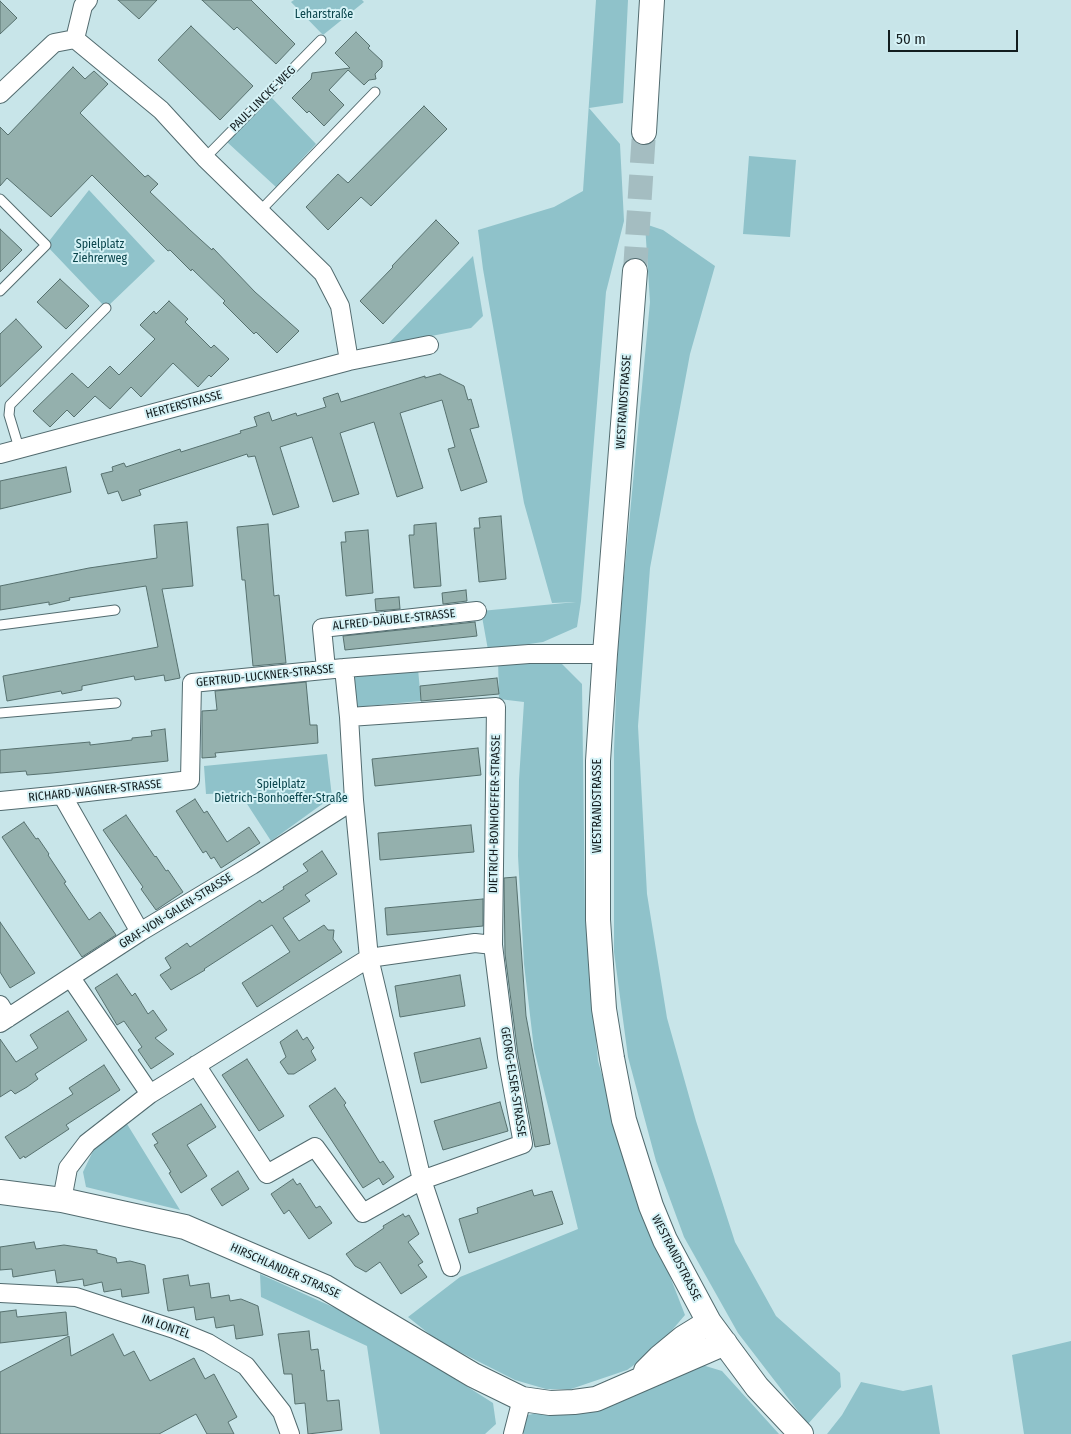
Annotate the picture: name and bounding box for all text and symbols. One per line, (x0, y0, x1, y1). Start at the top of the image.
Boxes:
park label: Leharstraße (295, 8, 353, 22)
scale bar (891, 20, 1021, 52)
text: 50 m (896, 30, 926, 48)
street label: PAUL-LINCKE-WEG (227, 63, 299, 135)
park label: Spielplatz Ziehrerweg (73, 238, 127, 266)
street label: WESTRANDSTRASSE (614, 354, 634, 450)
street label: HERTERSTRASSE (144, 388, 224, 422)
street label: ALFRED-DÄUBLE-STRASSE (332, 606, 456, 634)
street label: GERTRUD-LUCKNER-STRASSE (195, 662, 335, 690)
street label: DIETRICH-BONHOEFFER-STRASSE (486, 735, 504, 893)
street label: WESTRANDSTRASSE (591, 759, 605, 853)
street label: RICHARD-WAGNER-STRASSE (28, 777, 162, 805)
park label: Spielplatz Dietrich-Bonhoeffer-Straße (214, 778, 348, 806)
street label: GRAF-VON-GALEN-STRASSE (117, 870, 235, 952)
street label: GEORG-ELSER-STRASSE (497, 1026, 529, 1138)
street label: WESTRANDSTRASSE (648, 1213, 704, 1303)
street label: HIRSCHLANDER STRASSE (228, 1240, 342, 1302)
street label: IM LONTEL (140, 1312, 192, 1342)

